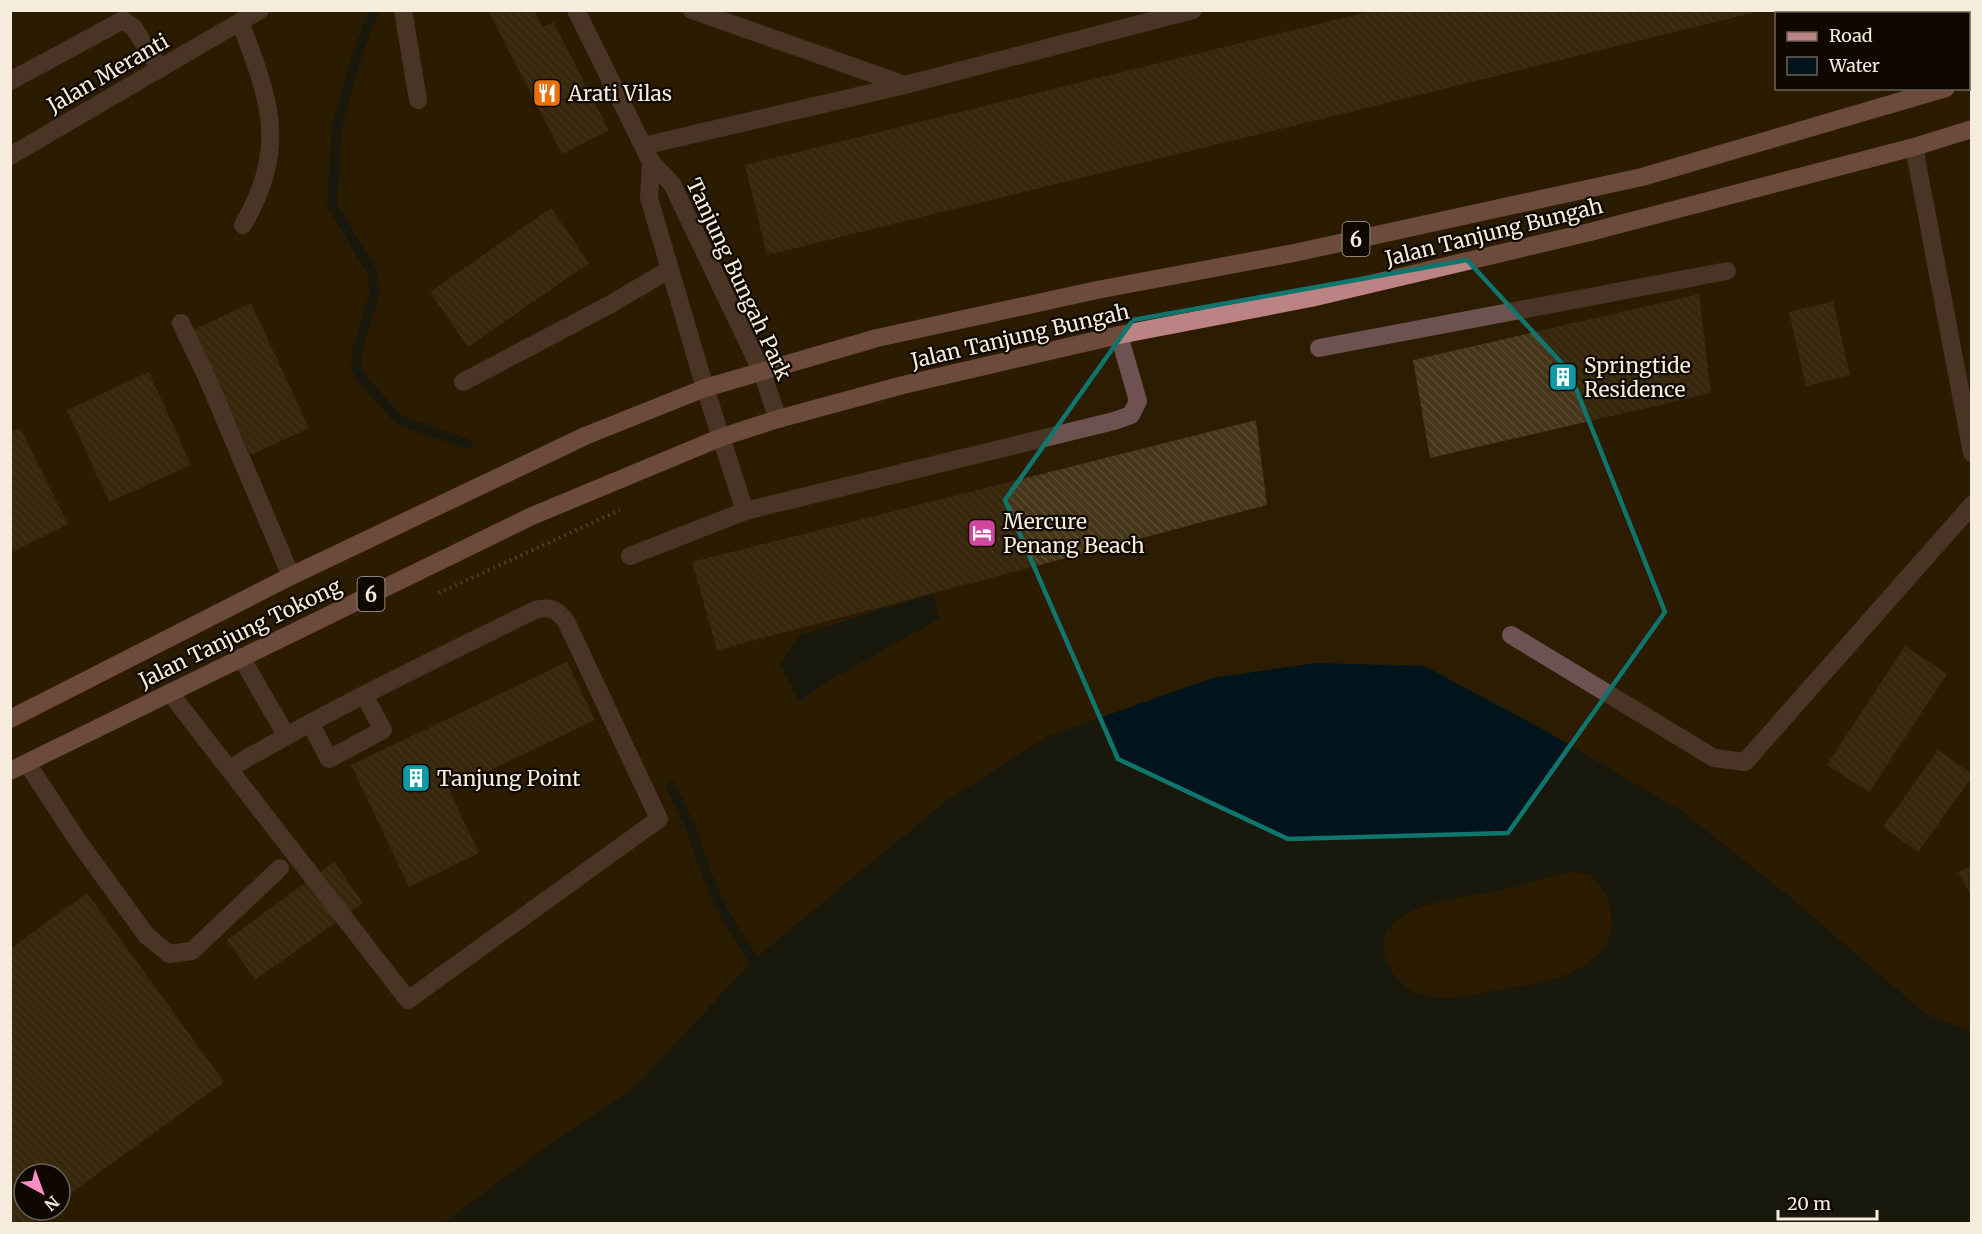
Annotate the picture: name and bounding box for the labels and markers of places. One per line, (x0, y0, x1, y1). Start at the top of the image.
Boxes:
restaurant icon: Arati Vilas (531, 77, 563, 109)
place label: Arati Vilas (567, 80, 672, 107)
place label: Springtide Residence (1584, 352, 1691, 403)
building icon: Springtide Residence (1547, 361, 1579, 393)
place label: Mercure Penang Beach (1003, 508, 1145, 559)
hotel icon: Mercure Penang Beach (966, 517, 998, 549)
building icon: Tanjung Point (400, 762, 432, 794)
place label: Tanjung Point (437, 765, 580, 792)

